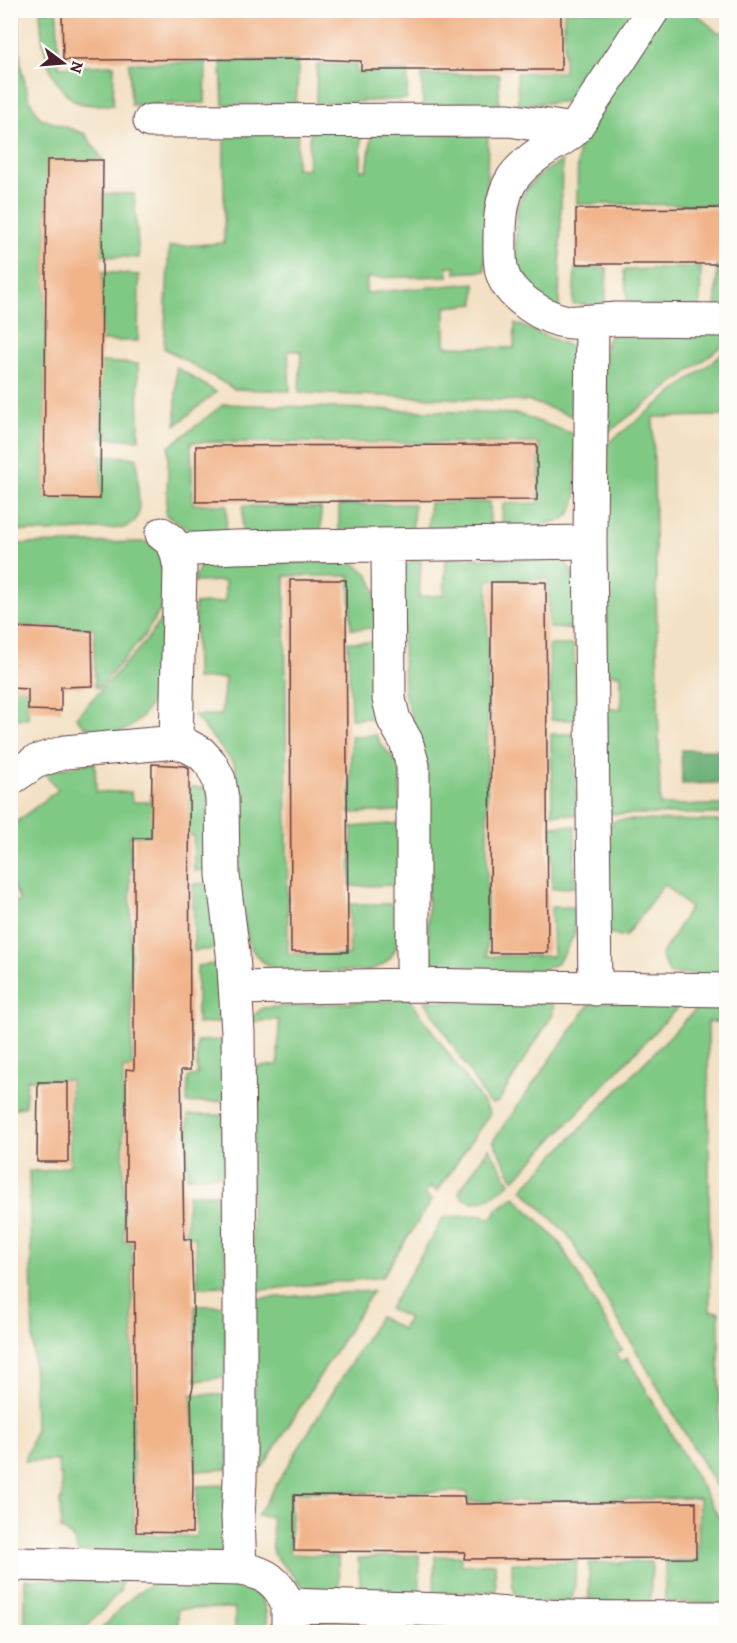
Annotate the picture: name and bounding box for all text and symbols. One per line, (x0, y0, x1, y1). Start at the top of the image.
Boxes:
north arrow (33, 33, 93, 93)
text: N (64, 58, 89, 76)

